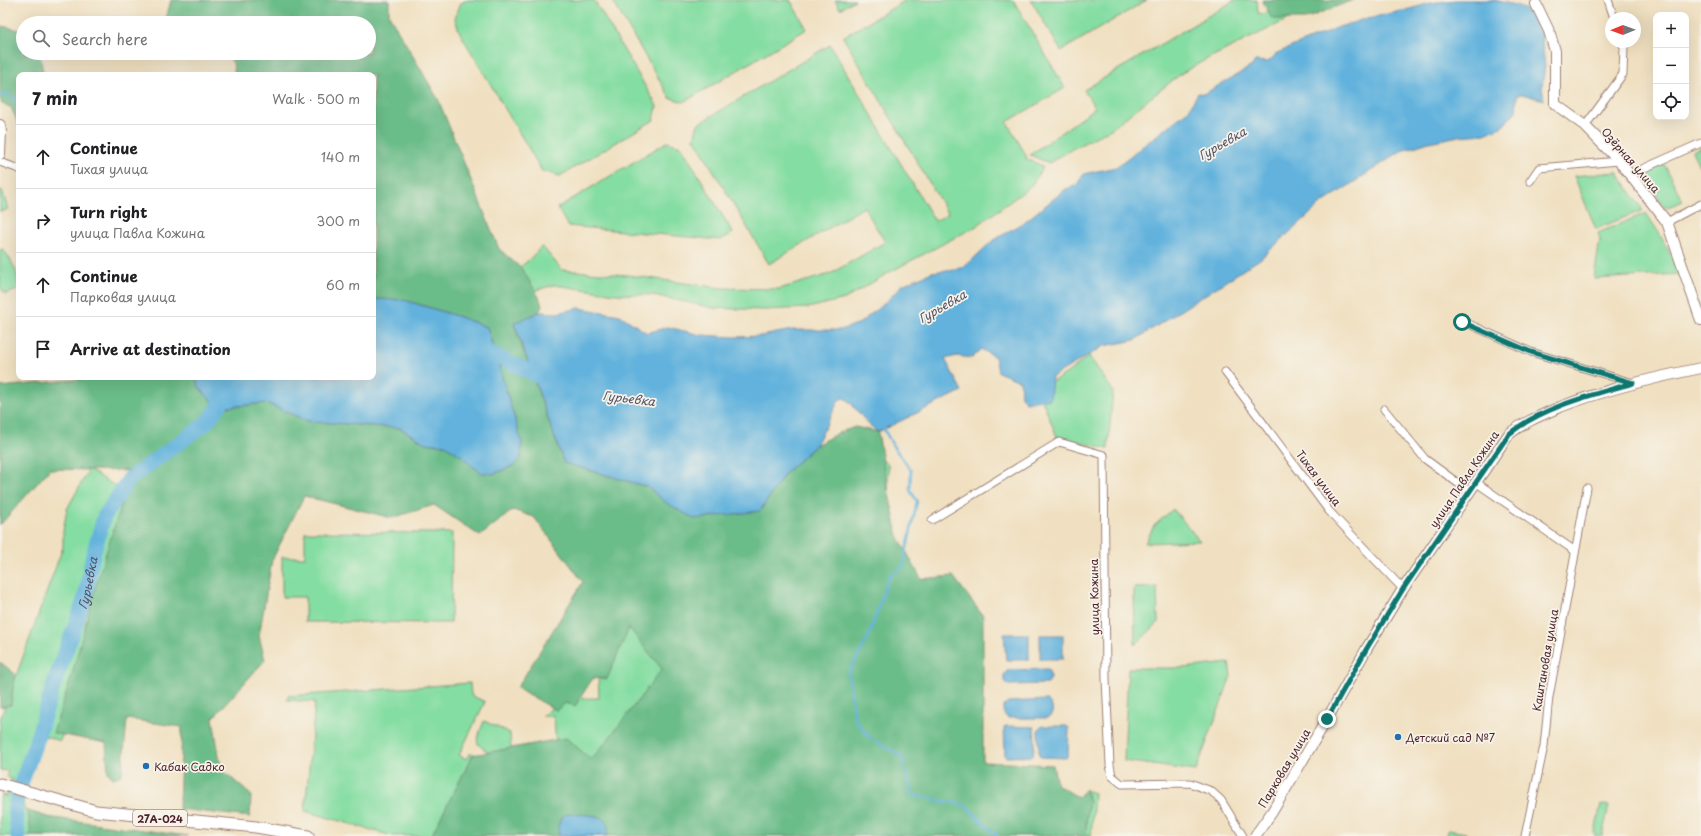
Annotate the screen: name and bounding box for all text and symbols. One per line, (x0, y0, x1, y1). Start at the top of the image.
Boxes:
north arrow (1605, 12, 1641, 48)
map controls (1653, 12, 1689, 120)
button: + (1653, 12, 1689, 48)
search box (16, 16, 376, 60)
icon: search (30, 27, 52, 49)
text: Search here (62, 27, 148, 50)
button: − (1653, 48, 1689, 84)
button: locate (1653, 84, 1689, 120)
text: 7 min (32, 85, 78, 111)
text: Walk · 500 m (272, 89, 360, 108)
water label: Гурьевка (1195, 122, 1250, 164)
street label: Озёрная улица (1598, 123, 1664, 197)
text: Continue (70, 136, 138, 159)
icon: ahead (32, 146, 54, 168)
text: 140 m (321, 147, 360, 166)
text: Тихая улица (70, 159, 148, 178)
text: Turn right (70, 200, 147, 223)
icon: right (32, 210, 54, 232)
text: 300 m (316, 211, 360, 230)
text: улица Павла Кожина (70, 223, 205, 242)
text: Continue (70, 264, 138, 287)
icon: ahead (32, 274, 54, 296)
text: 60 m (326, 275, 360, 294)
water label: Гурьевка (915, 285, 970, 327)
text: Парковая улица (70, 287, 176, 306)
route start (1453, 313, 1471, 331)
text: Arrive at destination (70, 337, 231, 360)
icon: arrive (32, 338, 54, 360)
water label: Гурьевка (602, 386, 657, 410)
street label: улица Павла Кожина (1425, 427, 1503, 531)
street label: Тихая улица (1292, 447, 1346, 510)
water label: Гурьевка (73, 555, 102, 611)
street label: улица Кожина (1085, 558, 1103, 636)
street label: Каштановая улица (1528, 607, 1562, 713)
route end (1318, 710, 1336, 728)
street label: Парковая улица (1254, 725, 1314, 811)
place label: Детский сад №7 (1405, 729, 1495, 746)
marker: Детский сад №7 (1393, 732, 1403, 742)
place label: Кабак Садко (154, 758, 225, 775)
marker: Кабак Садко (141, 761, 151, 771)
road number: 27А-024 (133, 810, 187, 826)

